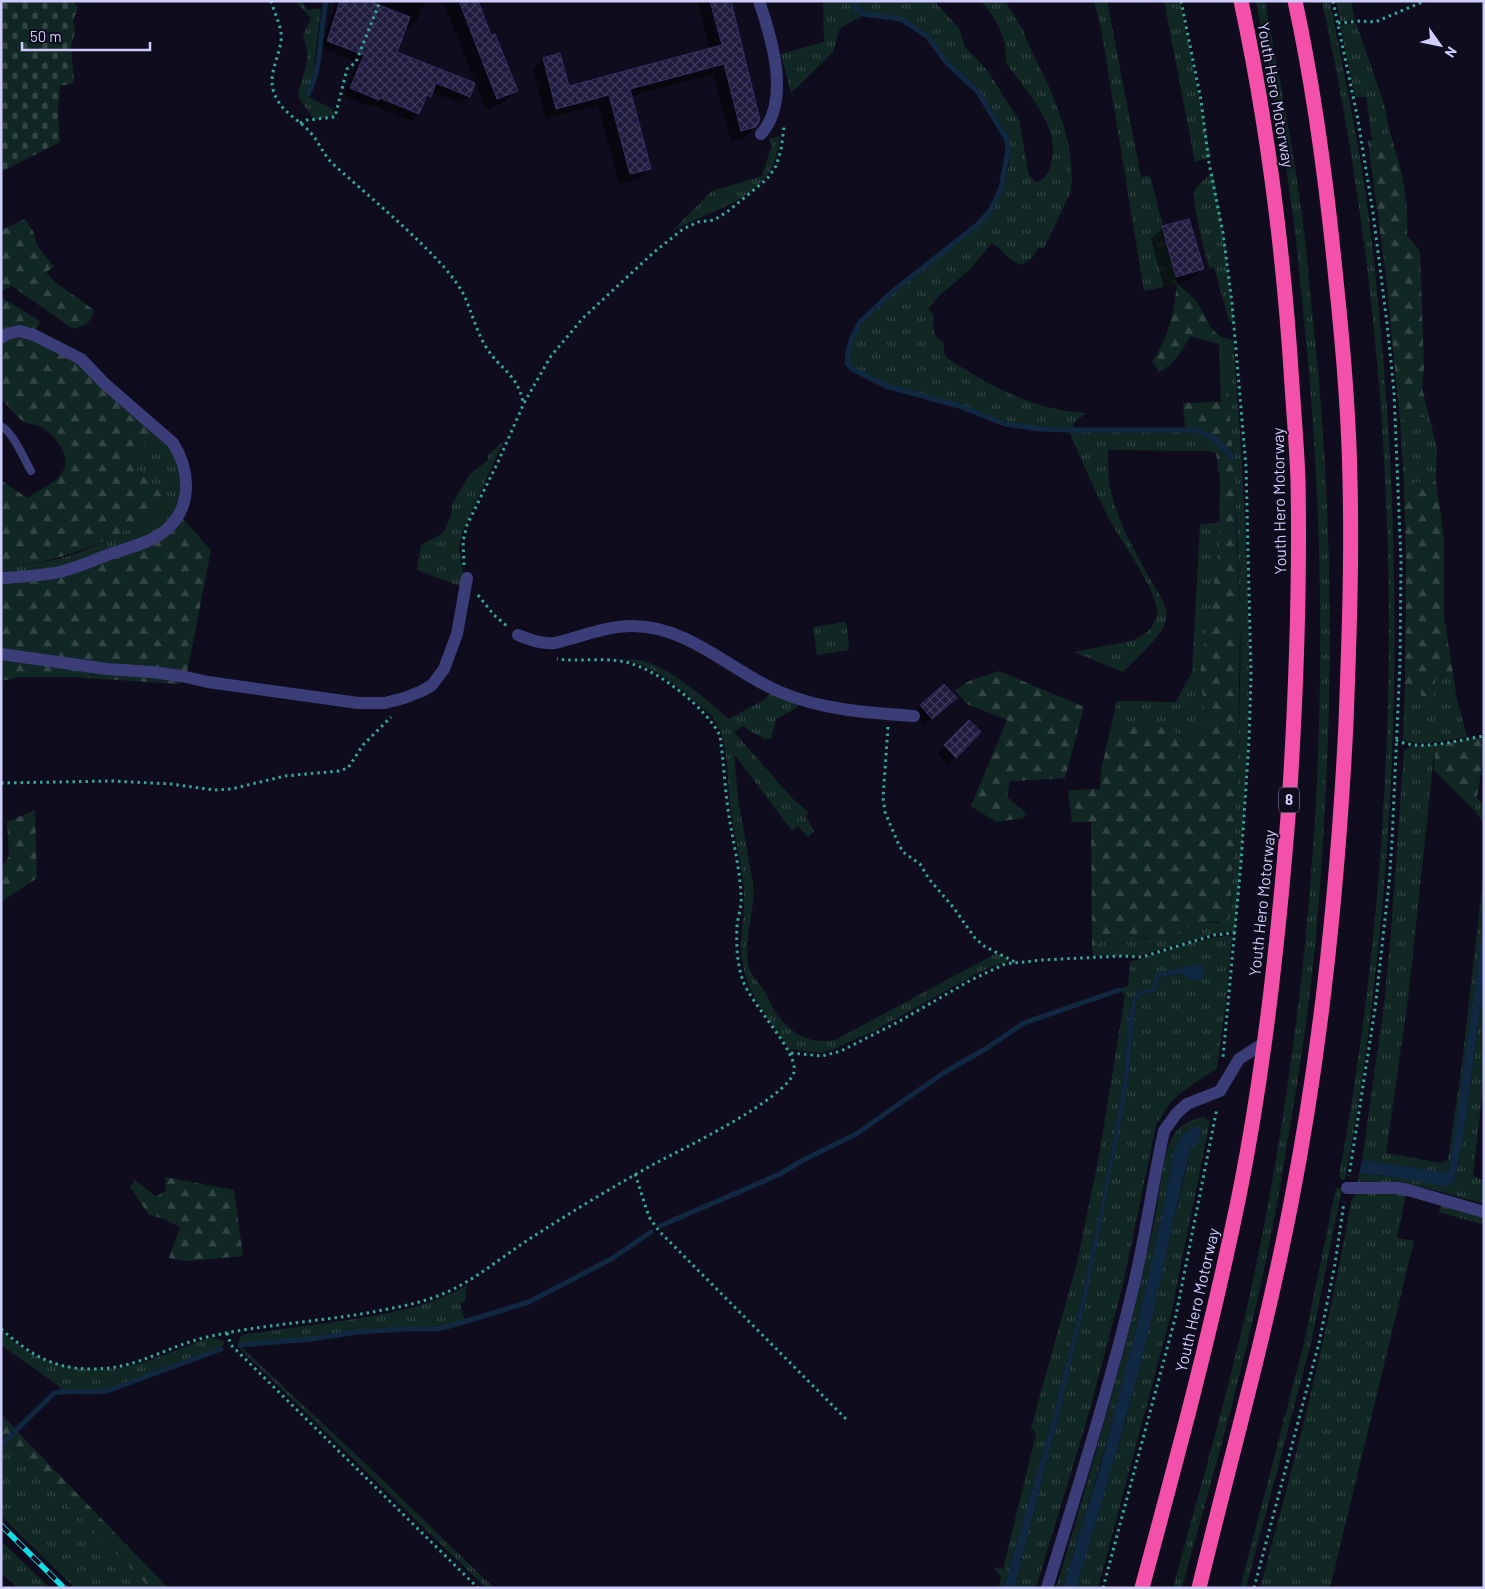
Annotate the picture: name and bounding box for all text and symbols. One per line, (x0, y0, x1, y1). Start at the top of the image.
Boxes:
scale bar (22, 20, 150, 52)
north arrow (1415, 20, 1465, 70)
street label: Youth Hero Motorway (1254, 21, 1299, 170)
text: 50 m (30, 27, 62, 45)
text: N (1442, 44, 1461, 61)
street label: Youth Hero Motorway (1268, 427, 1289, 575)
road number: 8 (1279, 788, 1299, 812)
street label: Youth Hero Motorway (1244, 828, 1279, 977)
street label: Youth Hero Motorway (1171, 1225, 1222, 1374)

